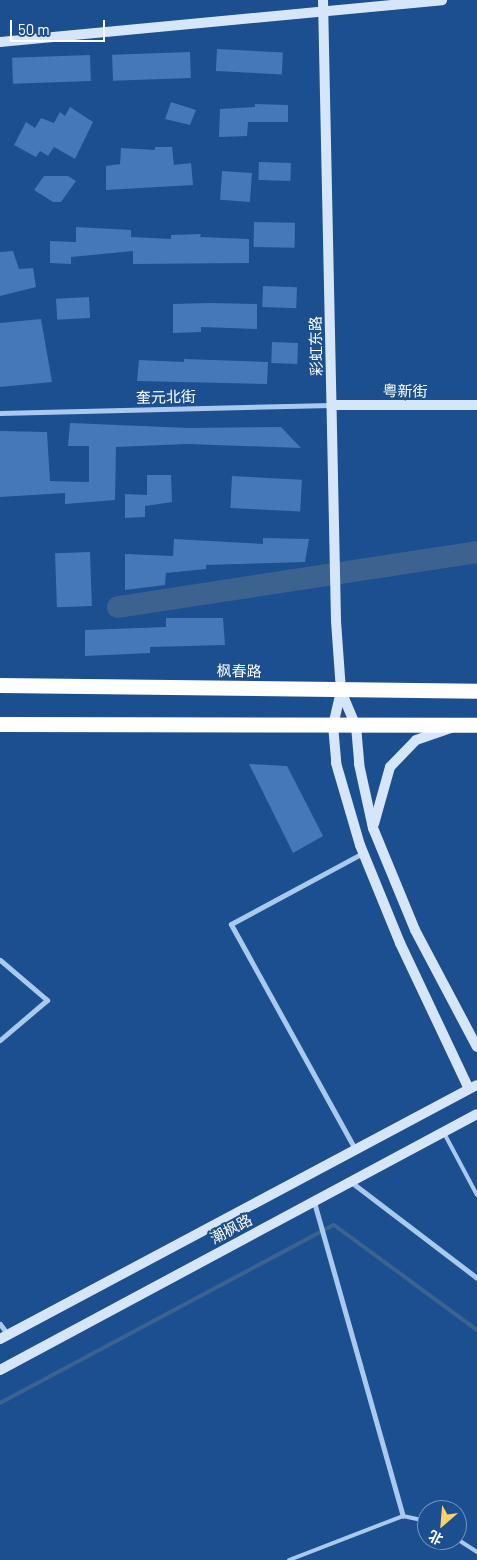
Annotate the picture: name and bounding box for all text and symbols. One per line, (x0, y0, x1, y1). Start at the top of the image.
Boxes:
scale bar (12, 10, 108, 42)
text: 50 m (18, 20, 50, 38)
street label: 彩虹东路 (306, 316, 326, 376)
street label: 粤新街 (382, 382, 428, 400)
street label: 奎元北街 (136, 387, 196, 407)
street label: 枫春路 (216, 662, 262, 680)
street label: 潮枫路 (207, 1210, 255, 1248)
north arrow (417, 1500, 467, 1550)
text: 北 (425, 1527, 446, 1549)

